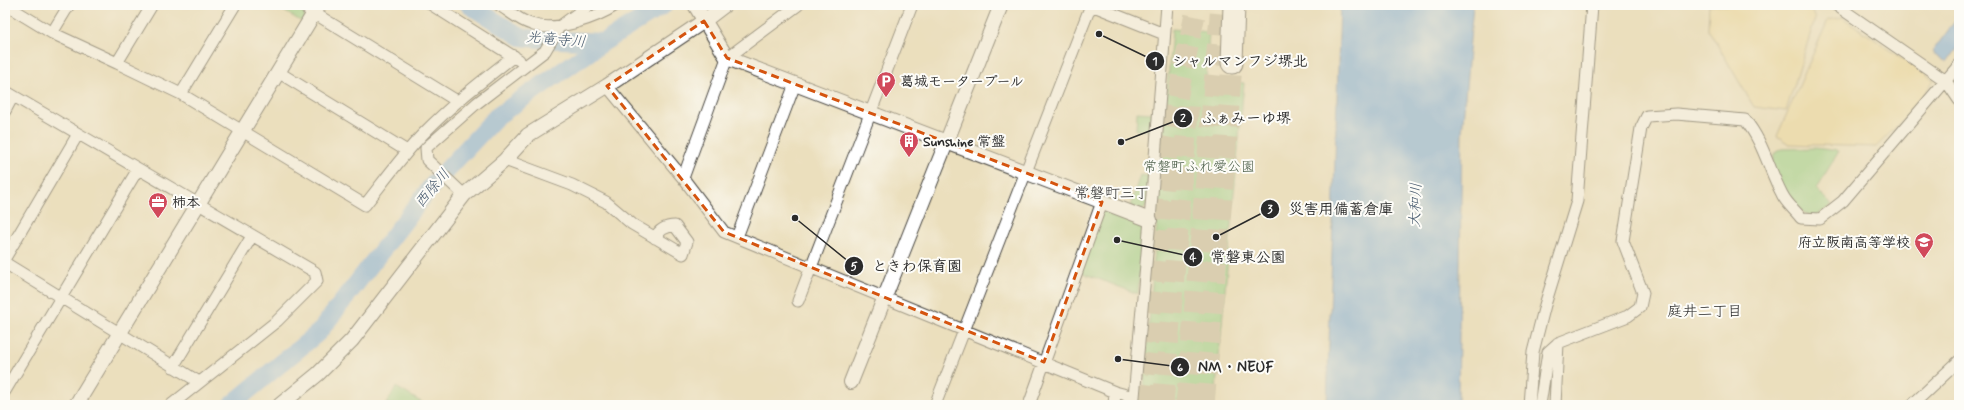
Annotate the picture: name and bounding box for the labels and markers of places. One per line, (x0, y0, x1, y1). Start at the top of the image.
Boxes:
callout: シャルマンフジ堺北 (1145, 47, 1316, 74)
parking icon: 葛城モータープール (875, 70, 897, 98)
place label: 葛城モータープール (900, 73, 1024, 91)
callout: ふぁみーゆ堺 (1173, 105, 1299, 132)
building icon: Sunshine 常盤 (898, 130, 920, 158)
place label: Sunshine 常盤 (923, 133, 1005, 151)
office icon: 柿本 (147, 191, 169, 219)
place label: 柿本 (172, 194, 200, 212)
callout: 災害用備蓄倉庫 (1260, 196, 1401, 223)
school or university icon: 府立阪南高等学校 (1913, 231, 1935, 259)
place label: 府立阪南高等学校 (1798, 234, 1910, 252)
callout: 常磐東公園 (1183, 244, 1294, 271)
callout: ときわ保育園 (844, 252, 970, 279)
callout: NM・NEUF (1170, 353, 1282, 380)

